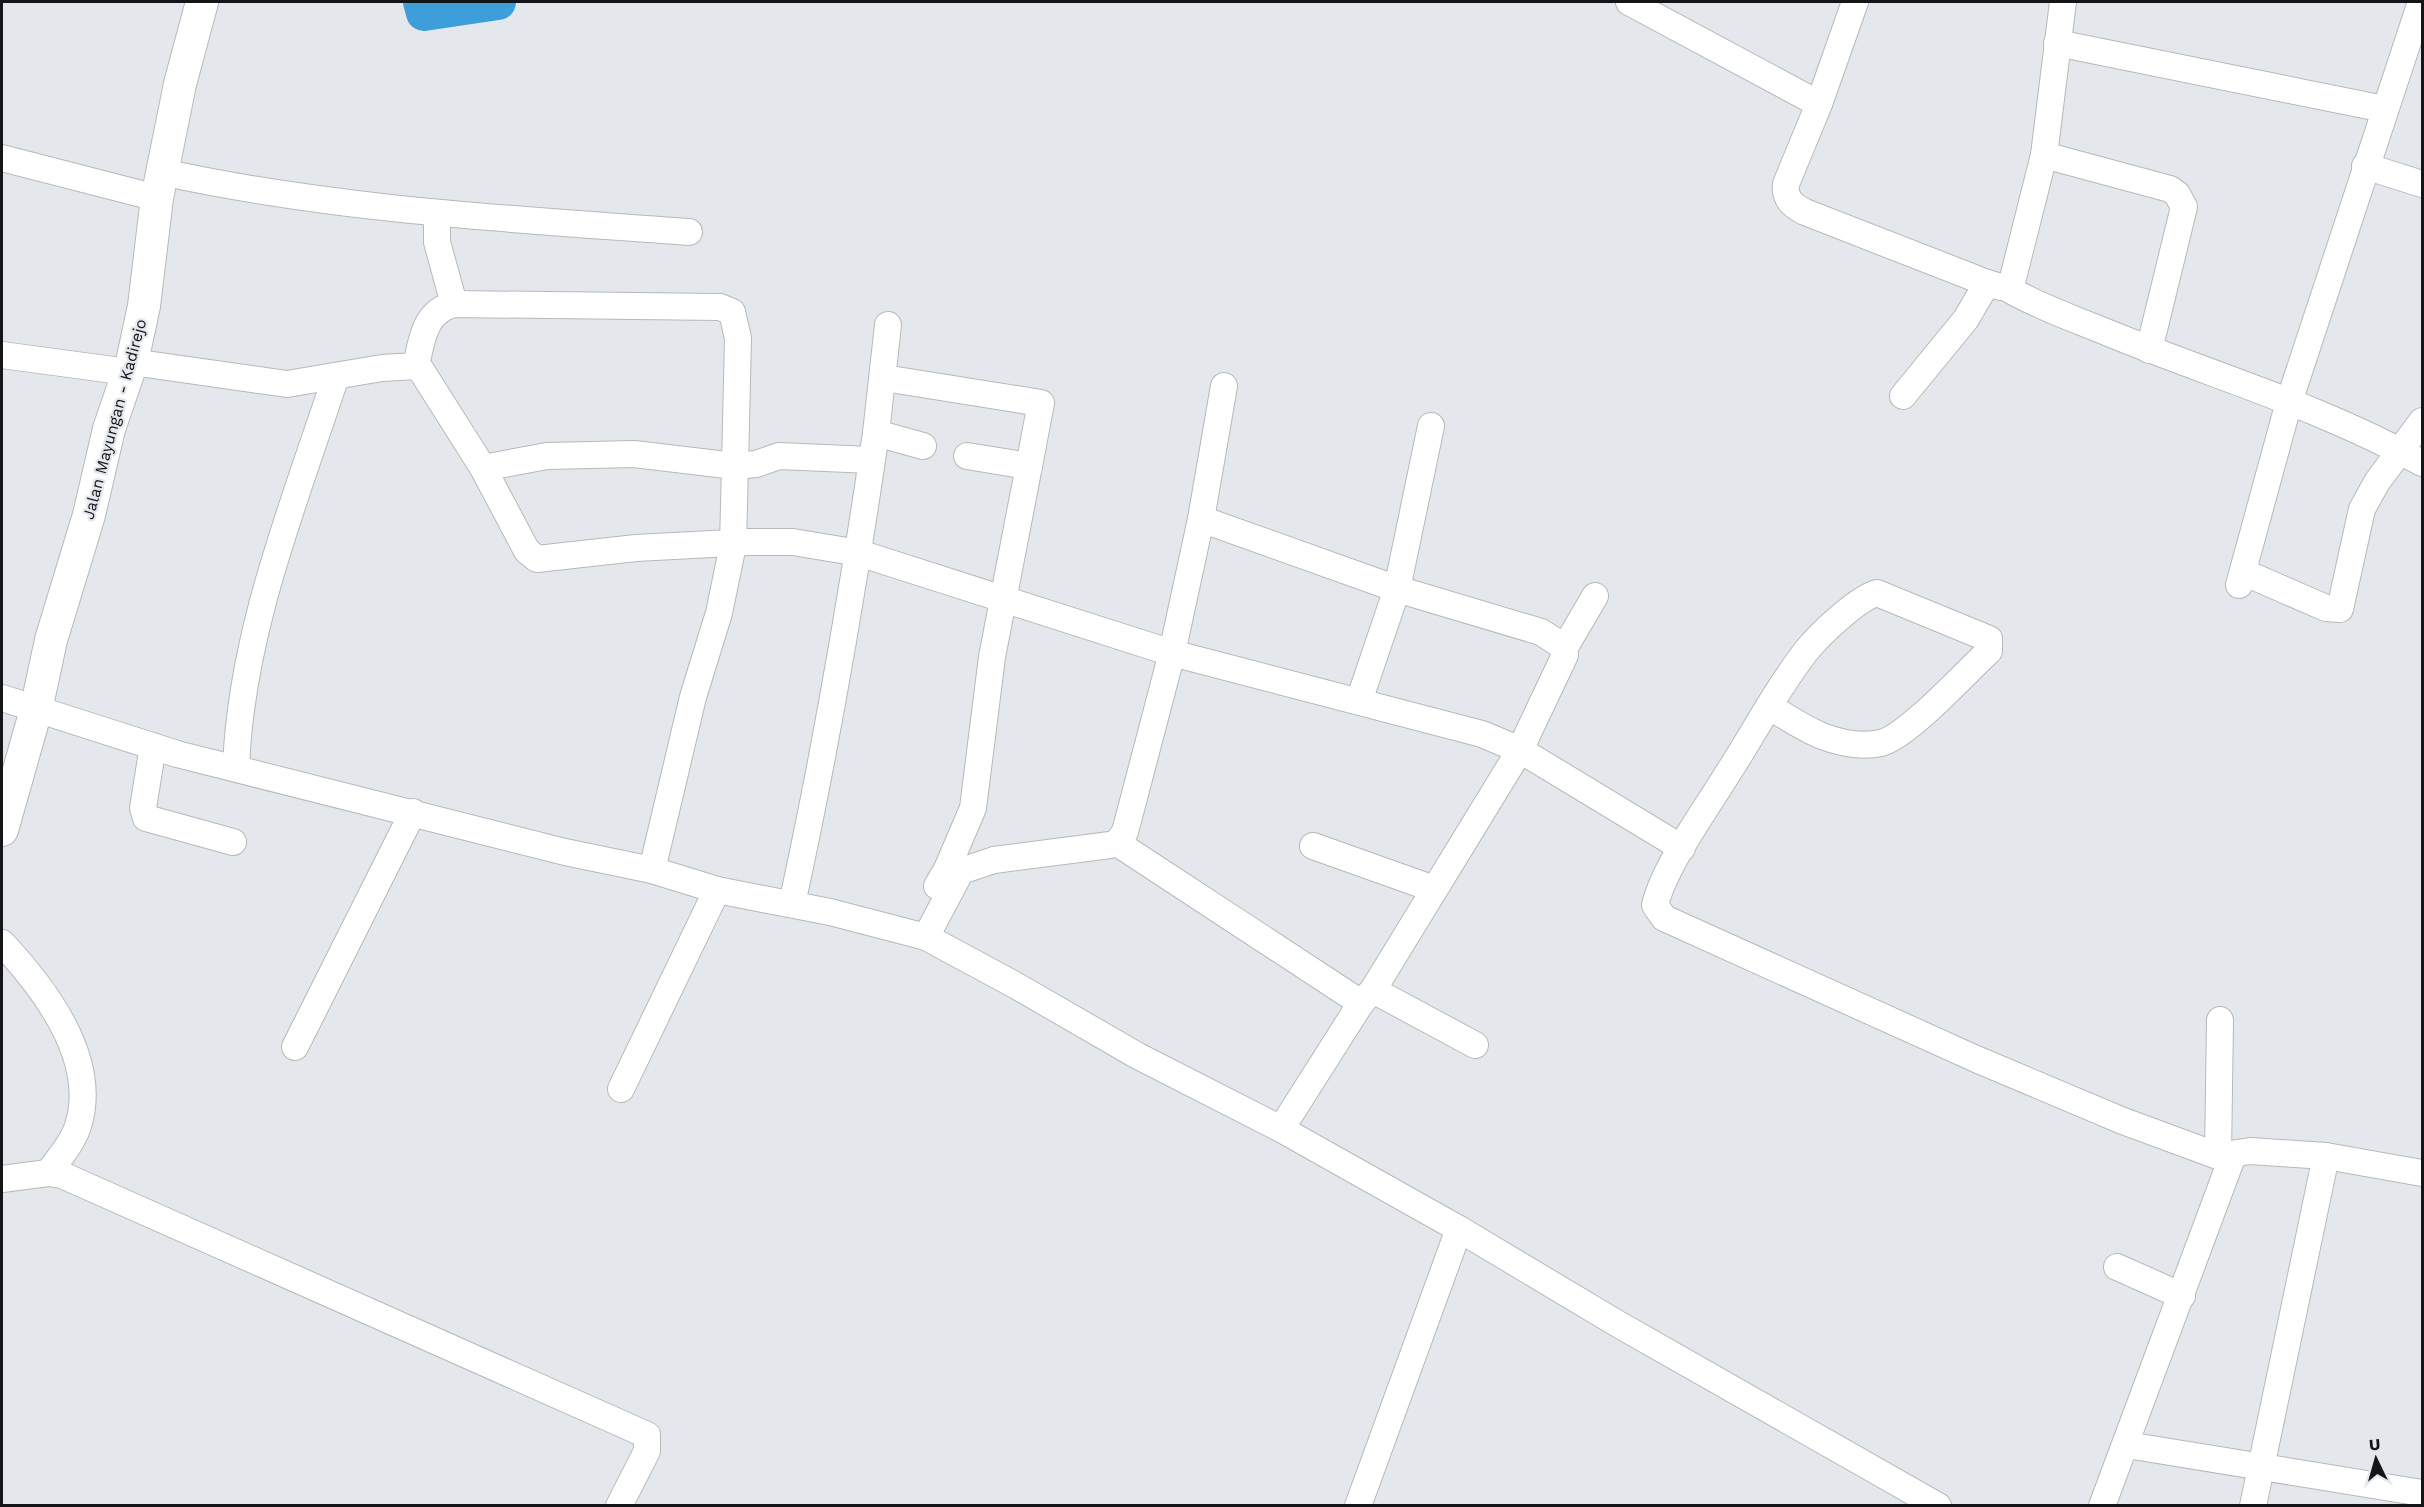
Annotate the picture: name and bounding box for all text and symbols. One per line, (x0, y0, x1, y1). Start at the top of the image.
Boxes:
street label: Jalan Mayungan - Kadirejo (79, 317, 150, 521)
north arrow (2346, 1429, 2406, 1489)
text: U (2368, 1435, 2381, 1455)

